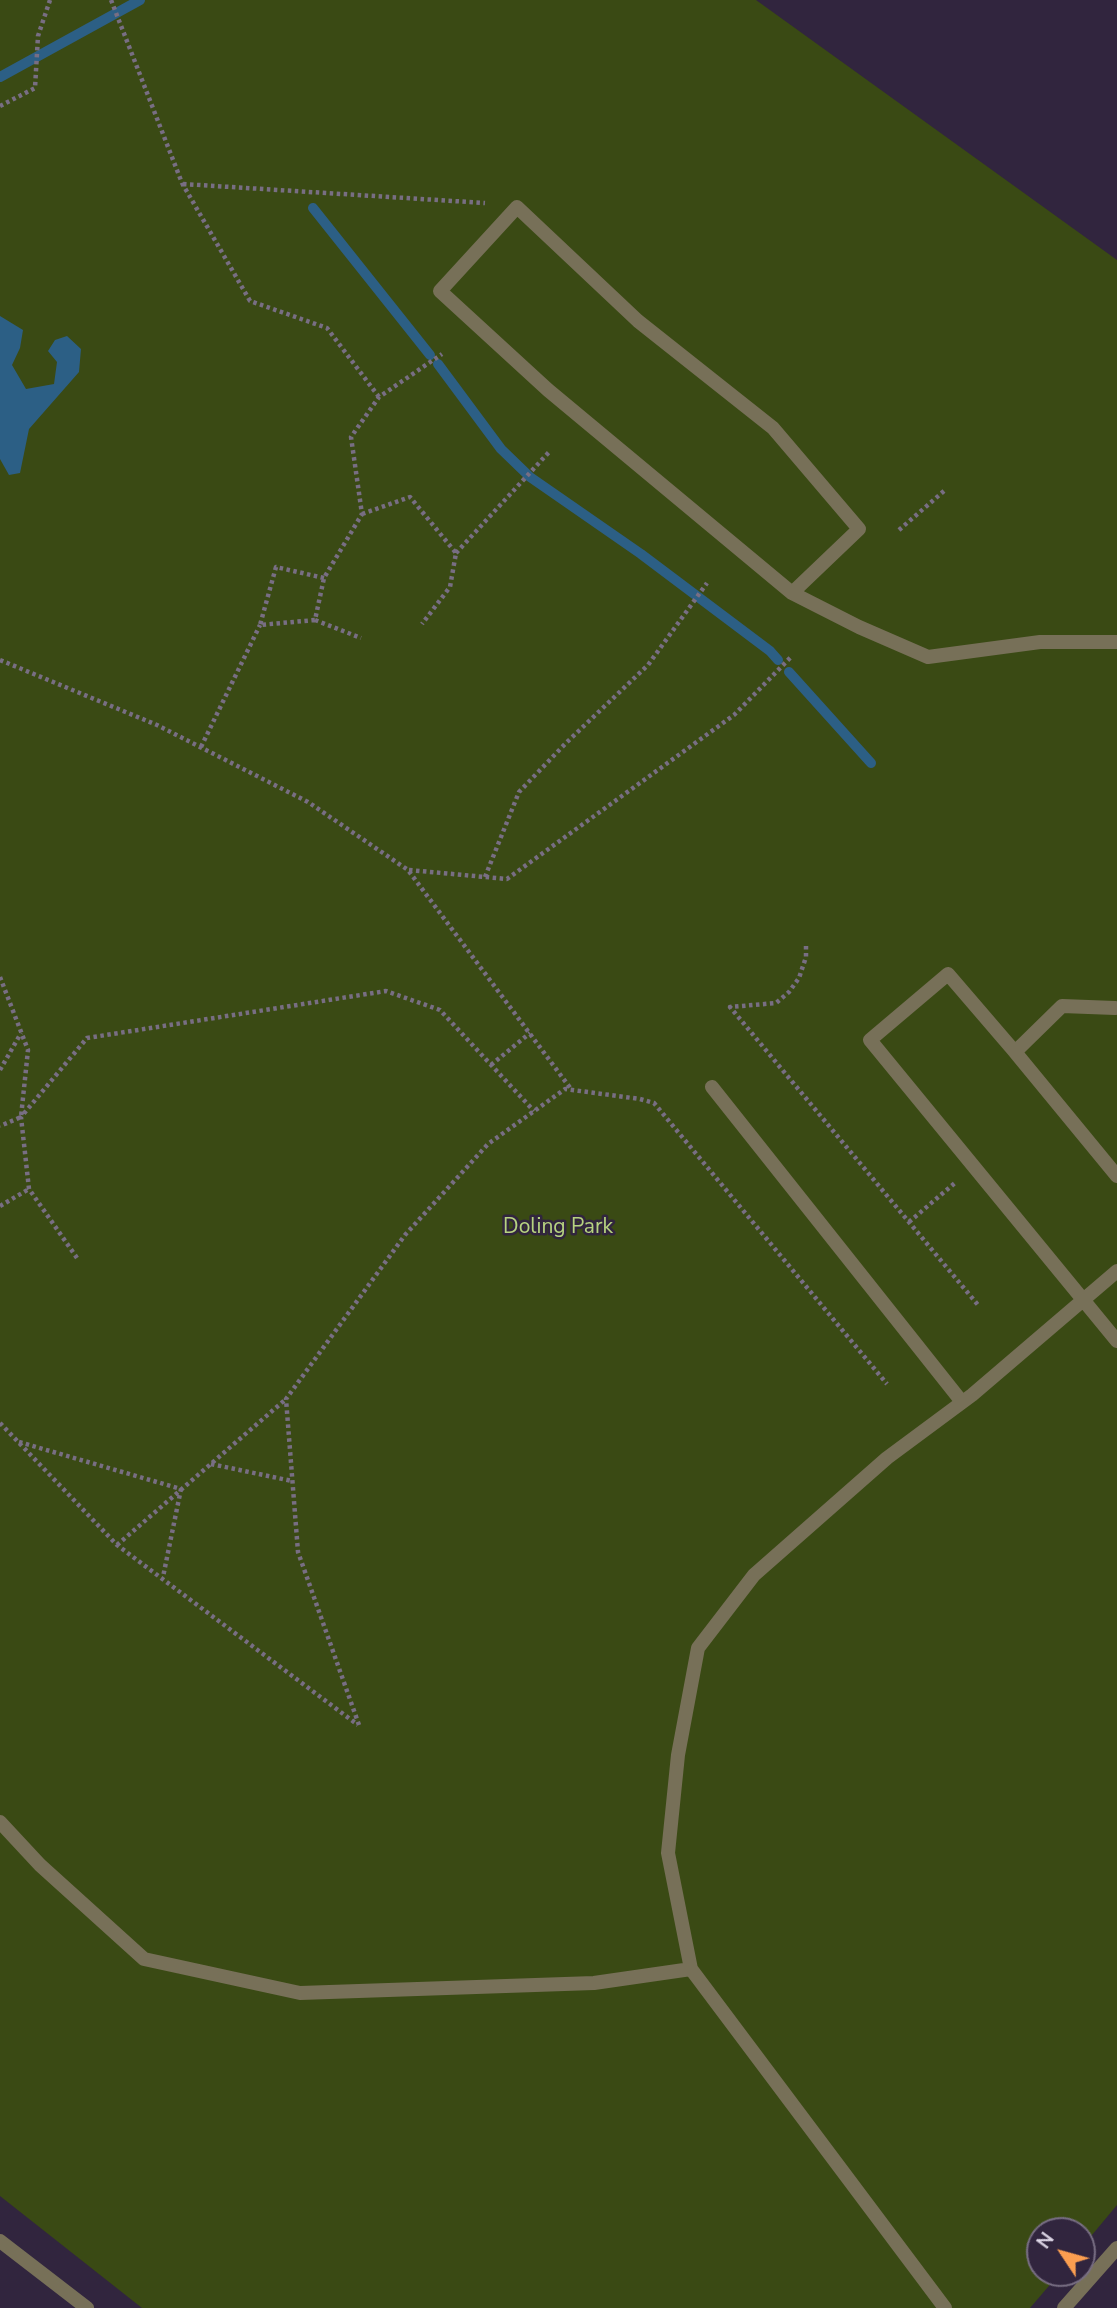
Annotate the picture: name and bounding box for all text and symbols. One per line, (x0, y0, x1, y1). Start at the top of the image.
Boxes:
park label: Doling Park (503, 1215, 613, 1241)
north arrow (1026, 2217, 1096, 2287)
text: N (1031, 2227, 1060, 2254)

